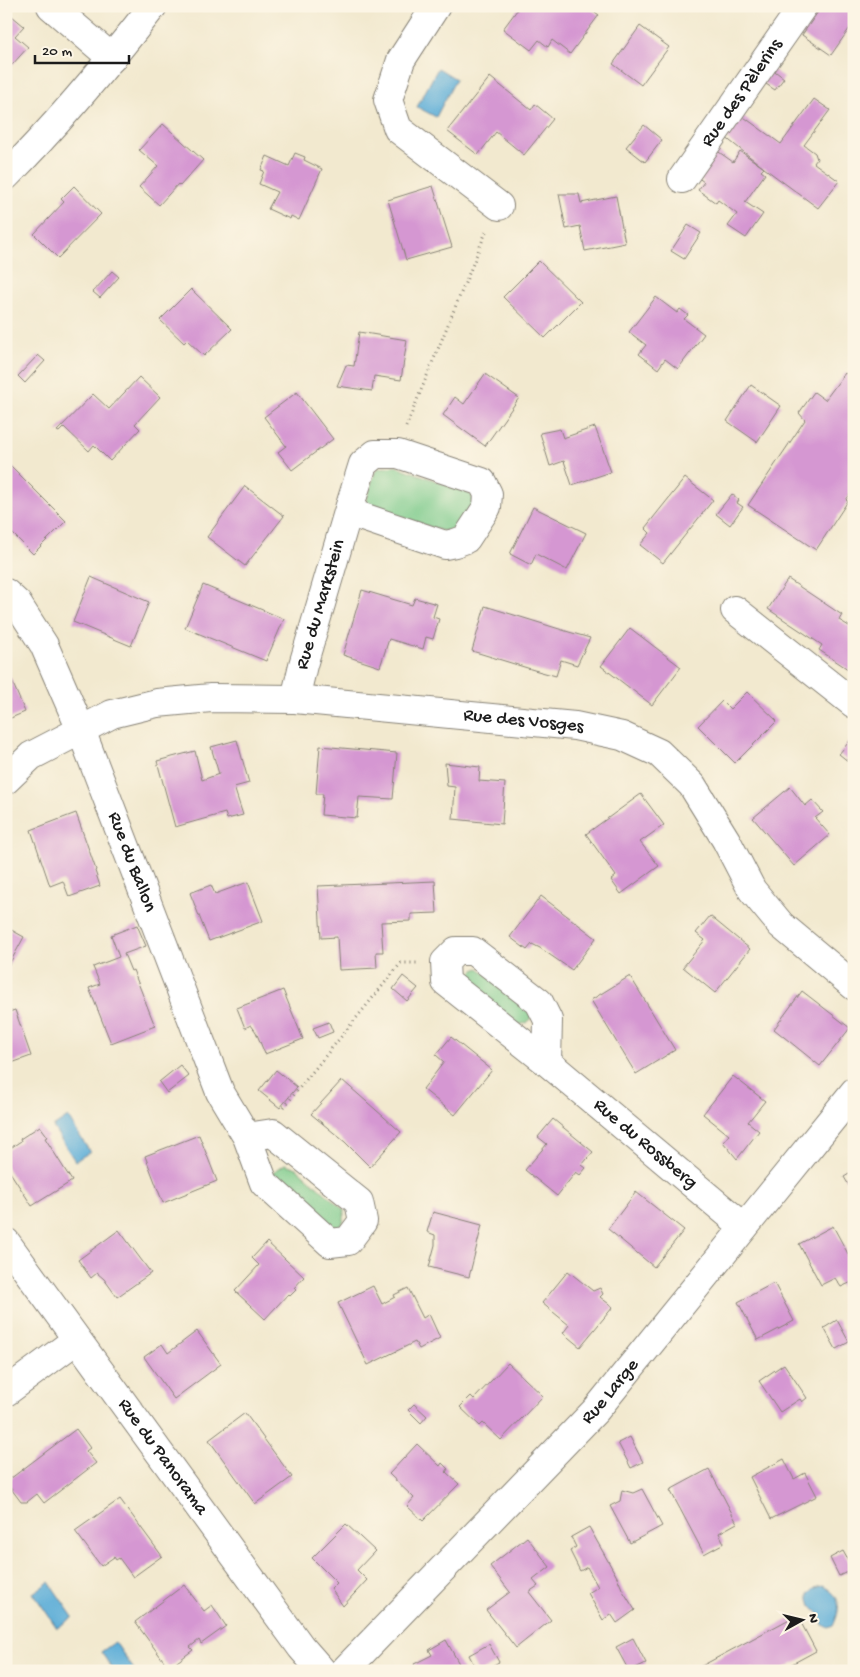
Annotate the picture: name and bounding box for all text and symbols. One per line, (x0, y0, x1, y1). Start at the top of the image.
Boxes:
scale bar (35, 32, 129, 64)
street label: Rue des Pèlerins (696, 34, 789, 152)
text: 20 m (42, 43, 72, 61)
street label: Rue du Markstein (291, 537, 351, 672)
street label: Rue des Vosges (462, 704, 587, 739)
street label: Rue du Ballon (102, 809, 161, 915)
street label: Rue du Rossberg (588, 1094, 702, 1195)
street label: Rue Large (577, 1354, 644, 1429)
street label: Rue du Panorama (112, 1394, 214, 1521)
north arrow (778, 1594, 828, 1644)
text: N (803, 1613, 821, 1624)

